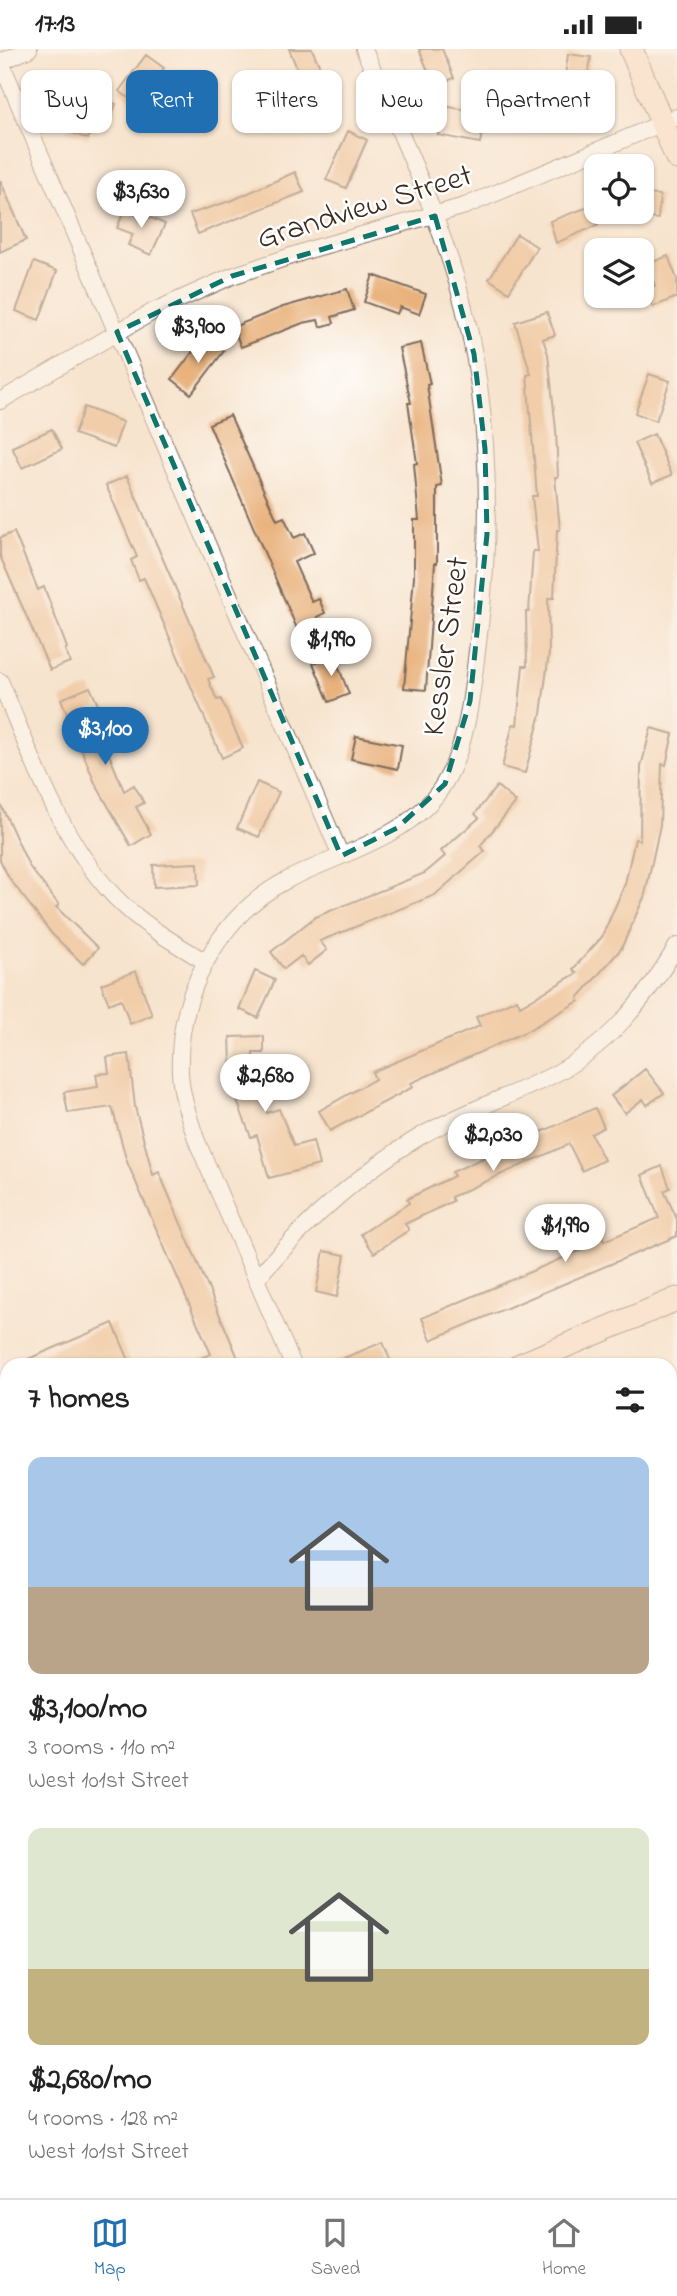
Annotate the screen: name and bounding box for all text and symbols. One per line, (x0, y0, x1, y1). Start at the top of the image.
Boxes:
text: 17:13 (35, 6, 75, 44)
chip: Buy (21, 70, 112, 133)
chip: Rent (126, 70, 218, 133)
chip: Filters (232, 70, 342, 133)
chip: New (356, 70, 447, 133)
chip: Apartment (461, 70, 615, 133)
street label: Grandview Street (251, 153, 479, 263)
map controls (584, 154, 654, 308)
button: locate (584, 154, 654, 224)
pin: $3,630 (84, 171, 198, 230)
text: $3,630 (113, 176, 169, 209)
button: layers (584, 238, 654, 308)
pin: $3,900 (141, 305, 255, 365)
text: $3,900 (171, 311, 225, 344)
street label: Kessler Street (412, 554, 483, 739)
pin: $1,990 (274, 619, 388, 678)
text: $1,990 (307, 624, 355, 657)
pin: $3,100 (48, 707, 162, 767)
text: $3,100 (78, 713, 132, 746)
pin: $2,680 (208, 1055, 322, 1114)
text: $2,680 (236, 1060, 294, 1093)
pin: $2,030 (436, 1113, 550, 1173)
text: $2,030 (464, 1119, 522, 1152)
pin: $1,990 (508, 1205, 622, 1264)
text: $1,990 (541, 1210, 589, 1243)
text: 7 homes (28, 1378, 130, 1422)
icon: filters (611, 1381, 649, 1419)
icon: home (276, 1503, 402, 1629)
text: $3,100/mo (28, 1688, 147, 1732)
text: 3 rooms · 110 m² (28, 1732, 175, 1765)
text: West 101st Street (28, 1765, 189, 1798)
icon: home (276, 1874, 402, 2000)
text: $2,680/mo (28, 2059, 152, 2103)
text: 4 rooms · 128 m² (28, 2103, 178, 2136)
text: West 101st Street (28, 2136, 189, 2169)
tab: Map (91, 2214, 129, 2283)
tab: Saved (311, 2214, 360, 2283)
tab: Home (542, 2214, 586, 2283)

